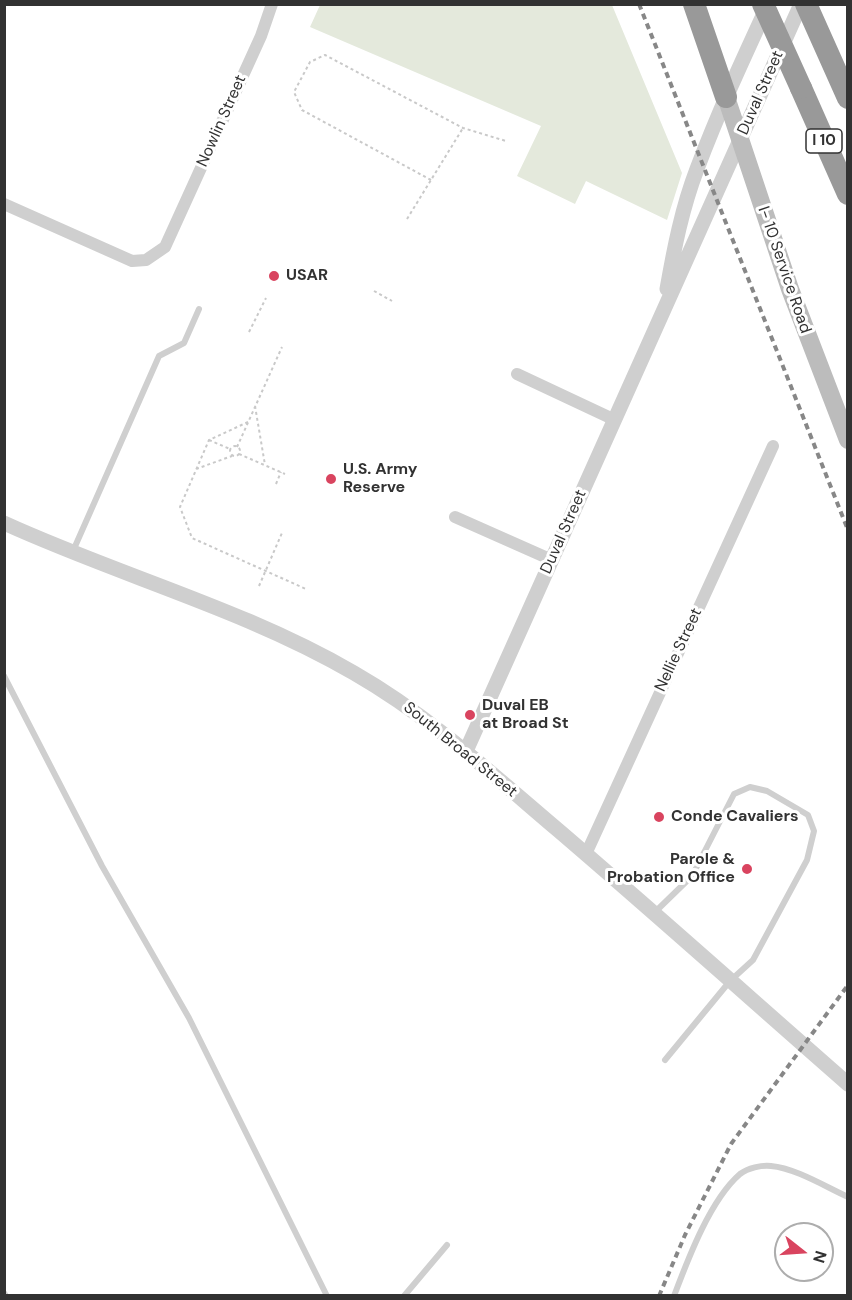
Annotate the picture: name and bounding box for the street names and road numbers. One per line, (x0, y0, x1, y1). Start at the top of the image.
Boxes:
street label: Duval Street (734, 48, 788, 138)
street label: Nowlin Street (193, 72, 251, 170)
road number: I 10 (806, 129, 842, 153)
street label: I- 10 Service Road (753, 204, 815, 336)
street label: Duval Street (537, 487, 591, 577)
street label: Nellie Street (651, 605, 707, 695)
street label: South Broad Street (399, 698, 521, 802)

